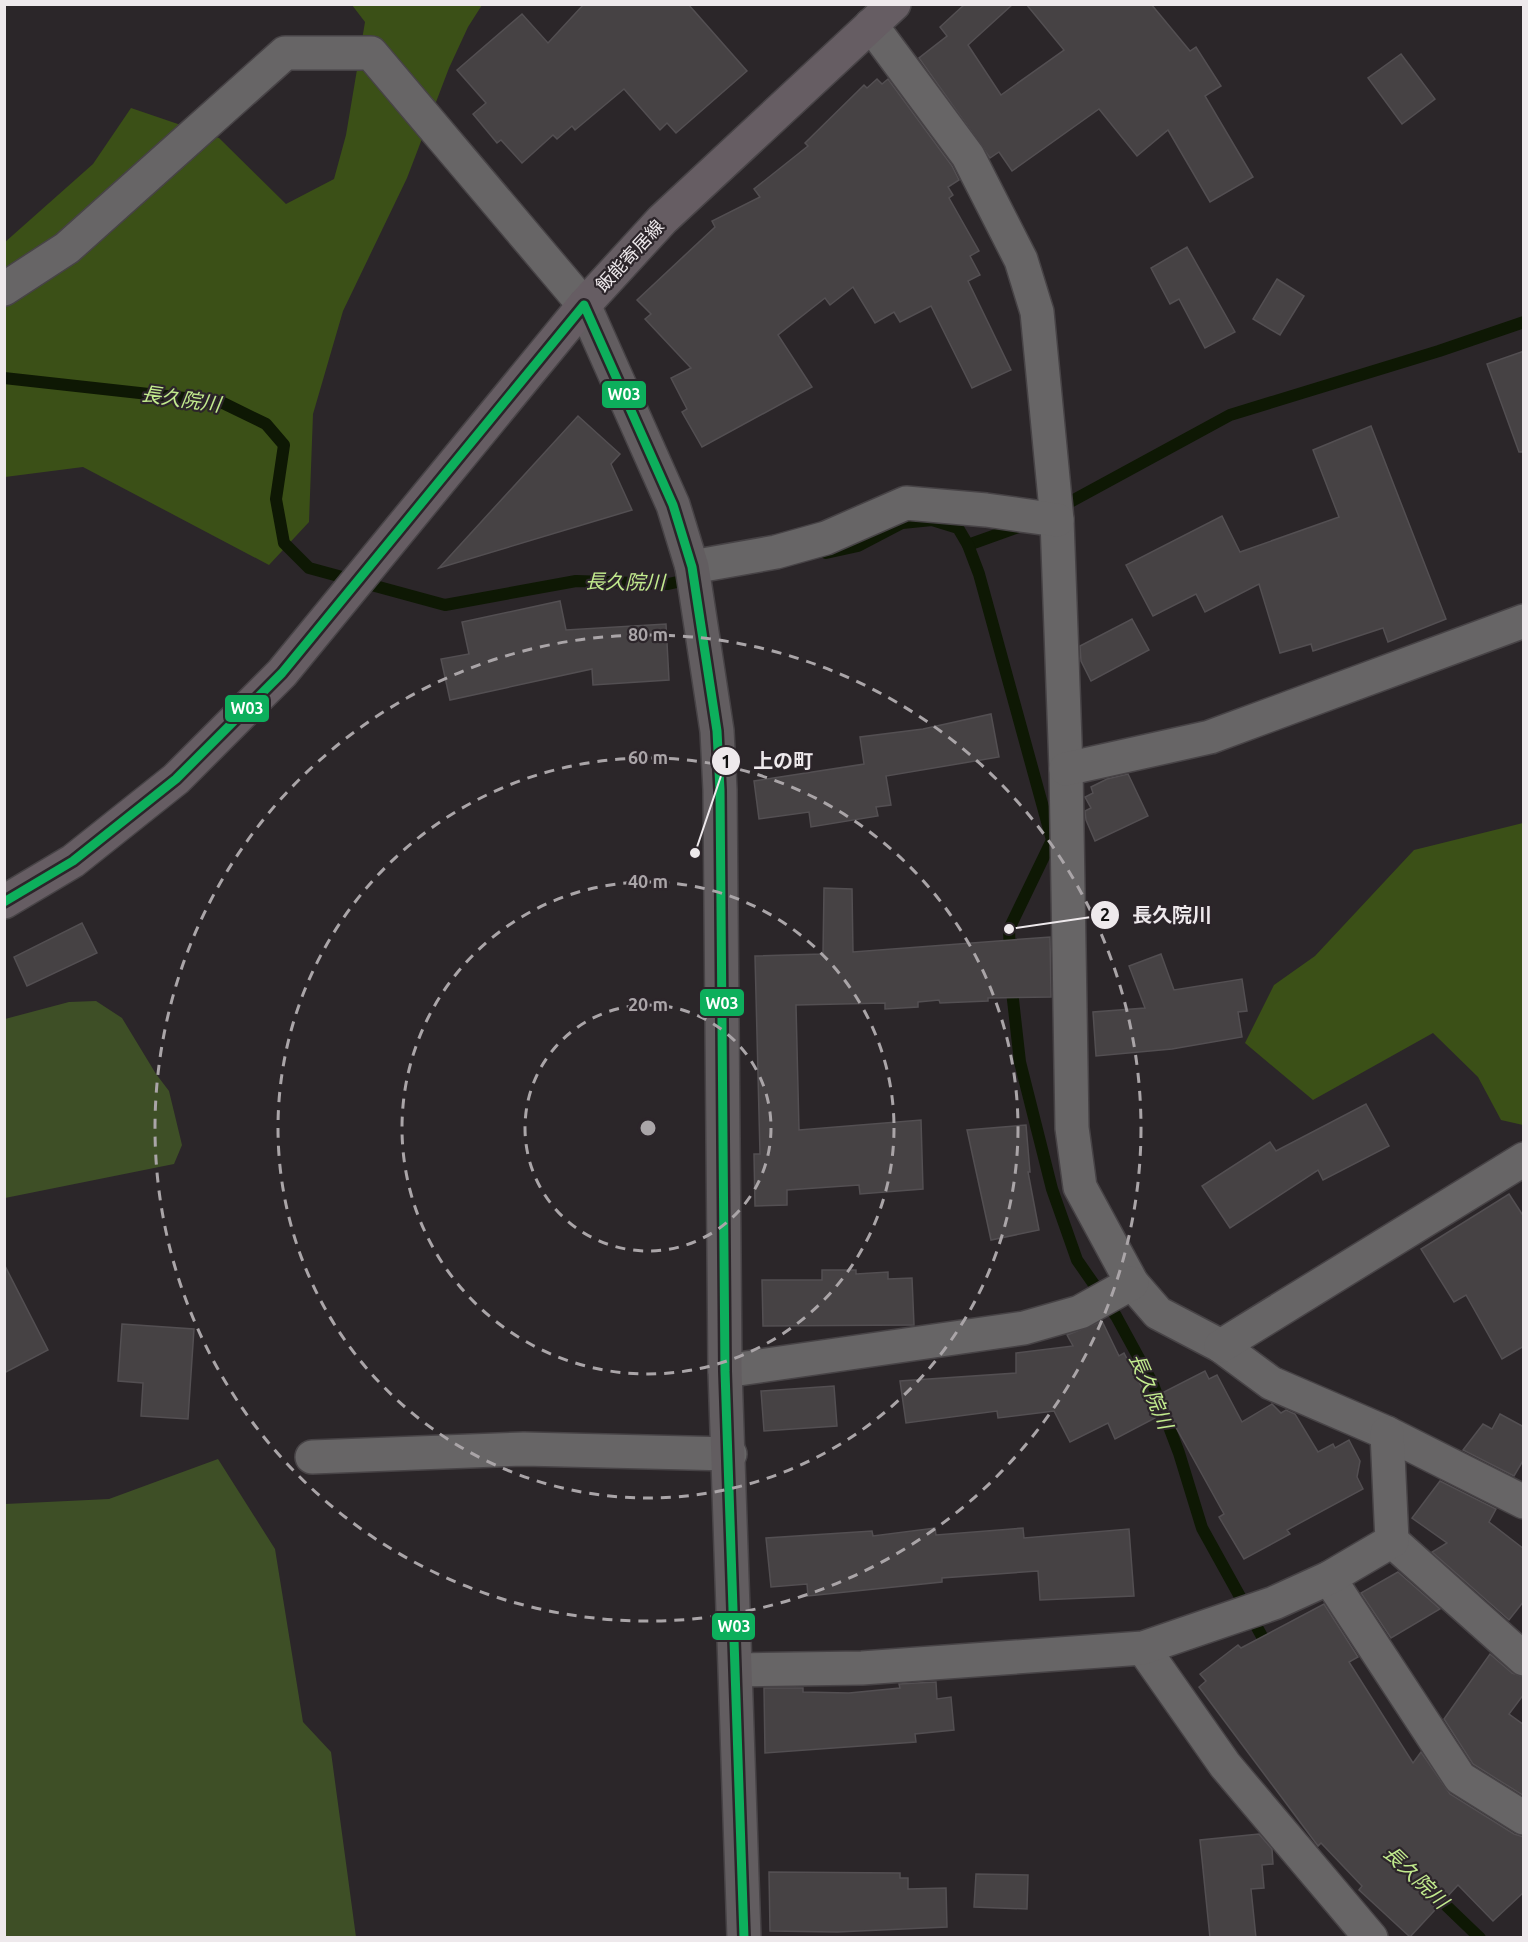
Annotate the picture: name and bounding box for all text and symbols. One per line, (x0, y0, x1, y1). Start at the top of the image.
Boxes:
street label: 飯能寄居線 (591, 216, 667, 295)
line badge: W03 (601, 380, 647, 409)
water label: 長久院川 (140, 382, 224, 416)
text: W03 (607, 385, 641, 403)
water label: 長久院川 (585, 569, 667, 594)
text: 80 m (628, 624, 668, 644)
line badge: W03 (224, 694, 270, 723)
text: W03 (230, 699, 264, 717)
callout: 上の町 (711, 742, 825, 780)
text: 60 m (628, 747, 668, 767)
text: 上の町 (753, 749, 813, 772)
text: 1 (721, 751, 731, 771)
text: 40 m (628, 871, 668, 891)
callout: 長久院川 (1090, 896, 1224, 934)
text: 長久院川 (1132, 903, 1212, 926)
text: 2 (1100, 904, 1110, 924)
line badge: W03 (699, 988, 745, 1017)
text: 20 m (628, 994, 668, 1014)
text: W03 (705, 994, 739, 1012)
centre of rings (638, 1118, 658, 1138)
water label: 長久院川 (1125, 1349, 1178, 1434)
line badge: W03 (711, 1612, 756, 1641)
text: W03 (717, 1617, 751, 1635)
water label: 長久院川 (1380, 1841, 1455, 1914)

